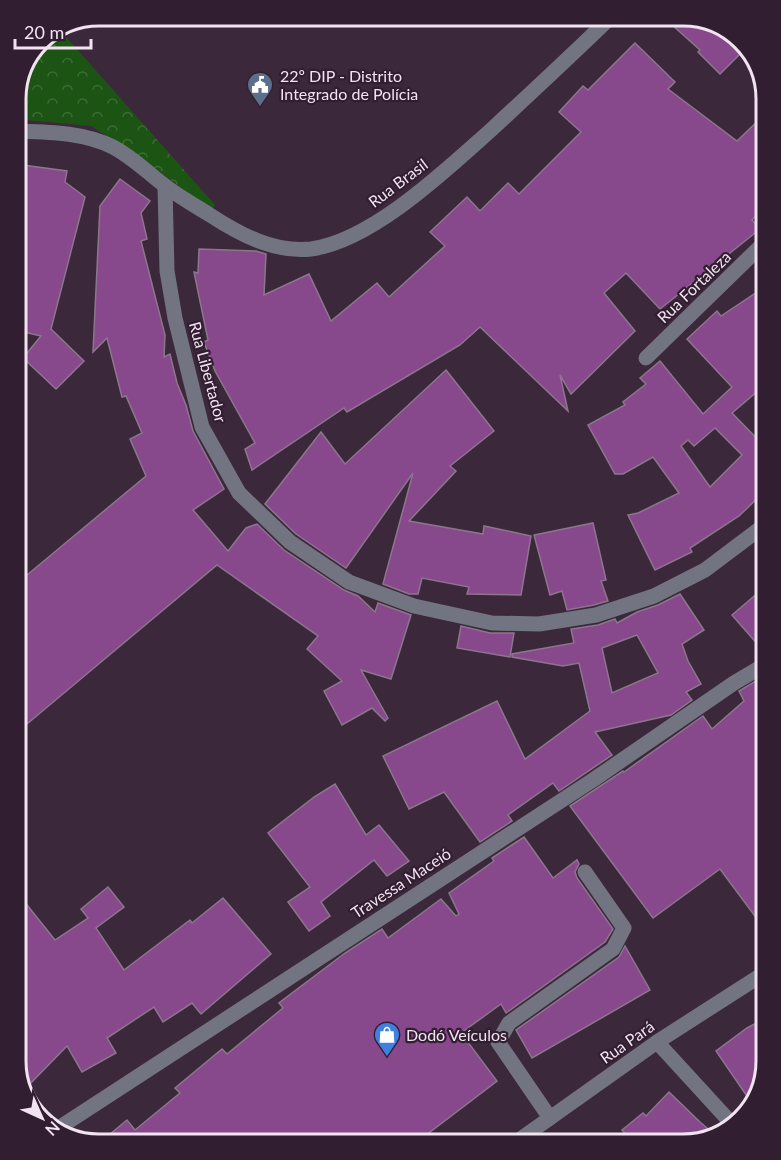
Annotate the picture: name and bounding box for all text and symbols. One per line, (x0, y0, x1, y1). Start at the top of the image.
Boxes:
scale bar (15, 12, 92, 50)
text: 20 m (24, 21, 64, 43)
place label: 22º DIP - Distrito Integrado de Polícia (280, 66, 418, 103)
public building icon: 22º DIP - Distrito Integrado de Polícia (245, 70, 275, 108)
street label: Rua Brasil (364, 154, 431, 211)
street label: Rua Fortaleza (653, 247, 734, 326)
street label: Rua Libertador (186, 319, 231, 424)
street label: Travessa Maceió (347, 843, 454, 922)
street label: Rua Pará (596, 1016, 657, 1067)
shop icon: Dodó Veículos (372, 1020, 402, 1058)
place label: Dodó Veículos (406, 1025, 507, 1044)
north arrow (12, 1088, 72, 1148)
text: N (42, 1118, 64, 1140)

